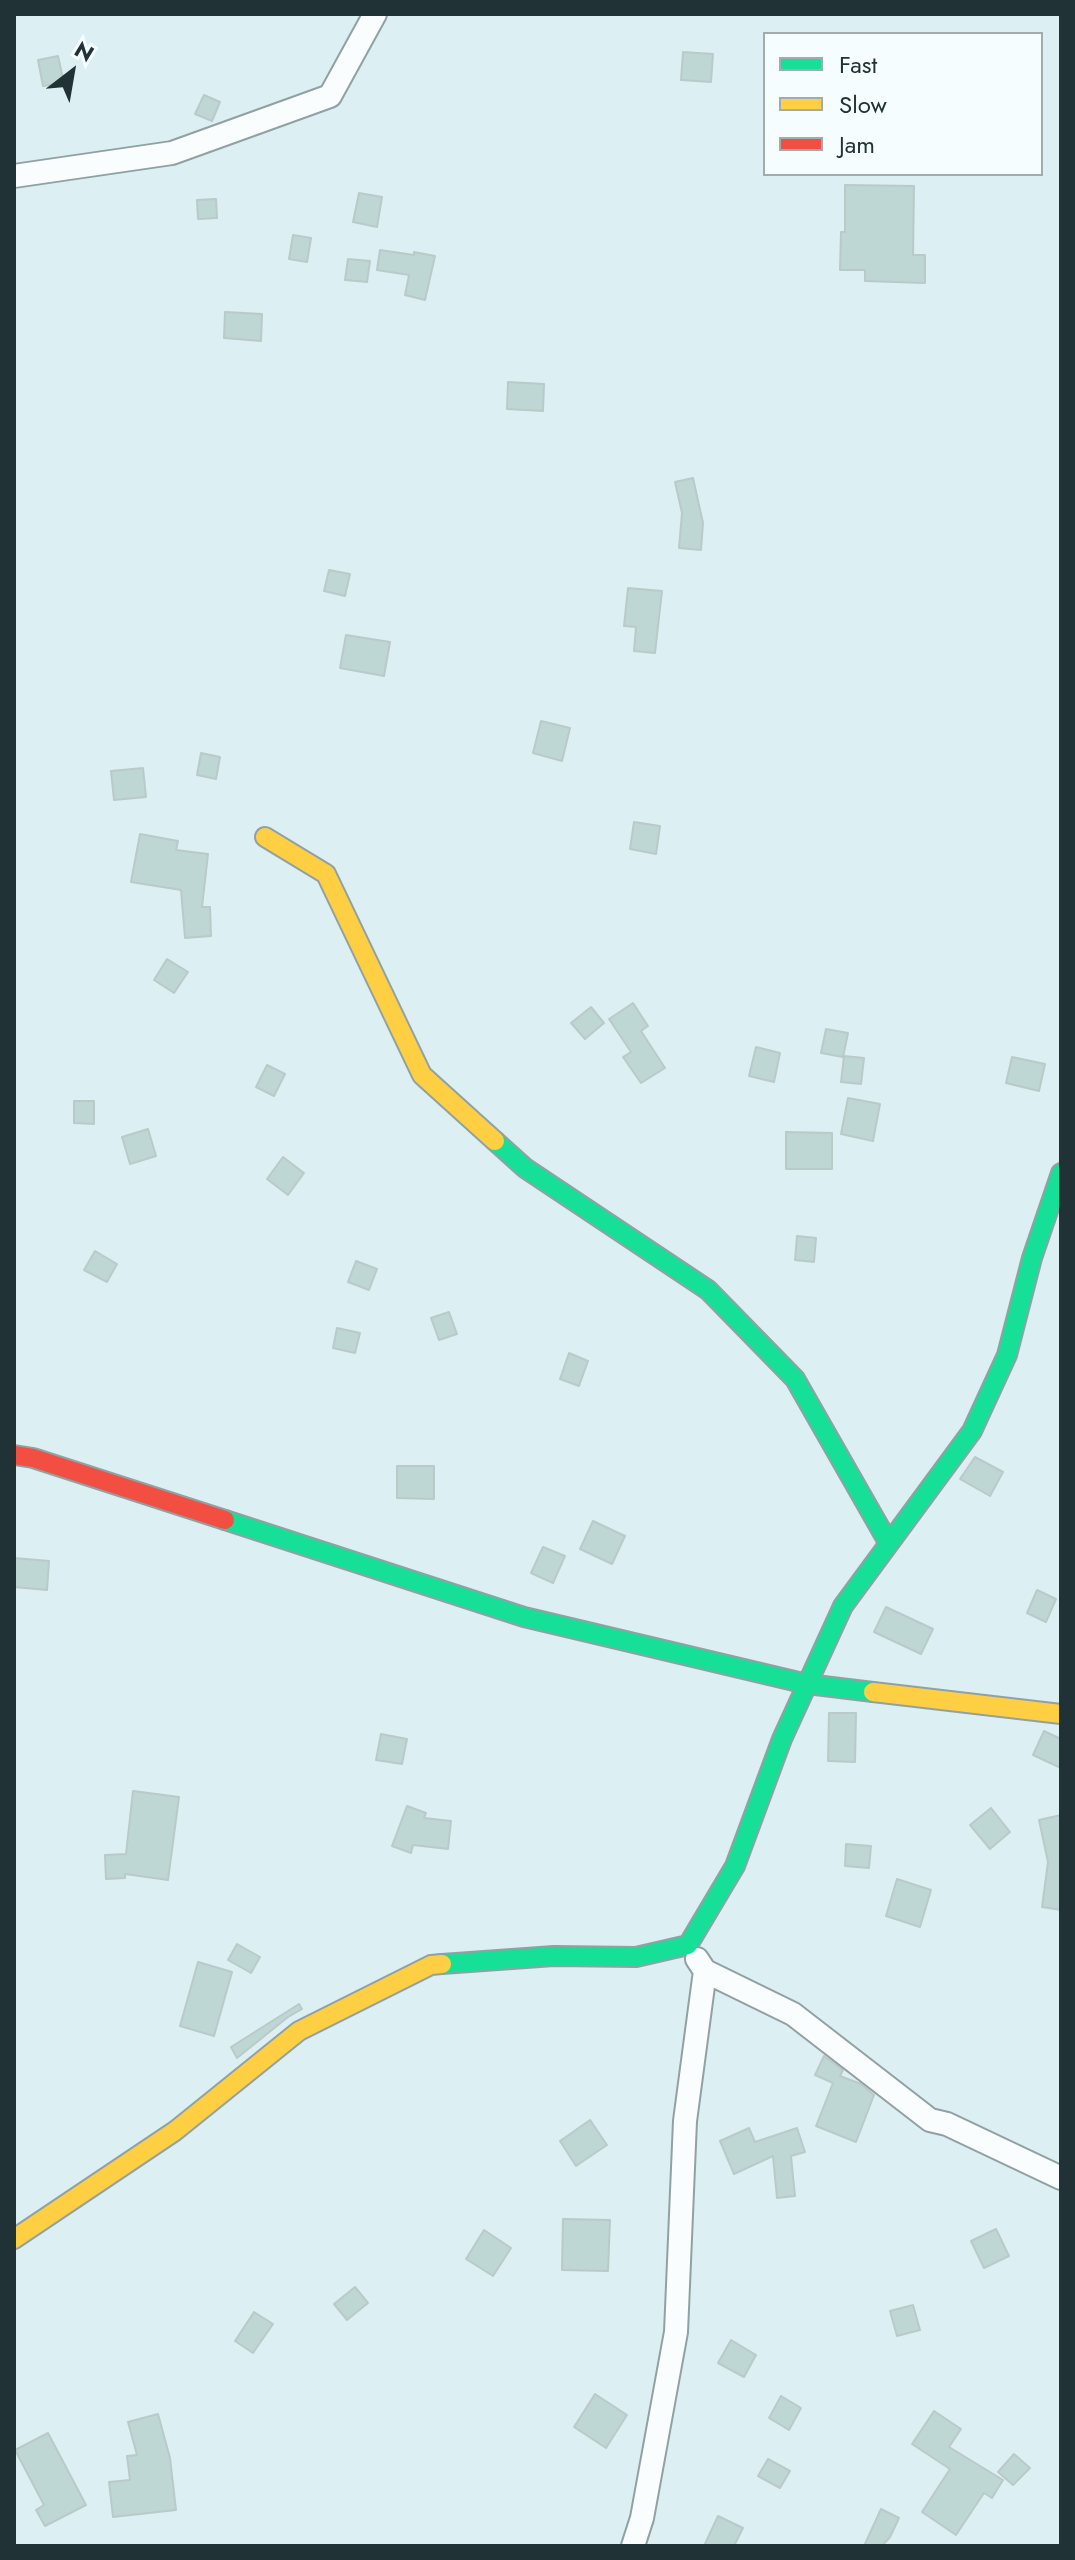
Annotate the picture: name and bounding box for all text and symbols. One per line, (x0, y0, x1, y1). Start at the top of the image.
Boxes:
north arrow (32, 32, 112, 112)
legend (763, 32, 1043, 176)
text: N (69, 33, 100, 70)
text: Fast (839, 47, 877, 82)
text: Slow (839, 87, 887, 122)
text: Jam (839, 127, 875, 162)

